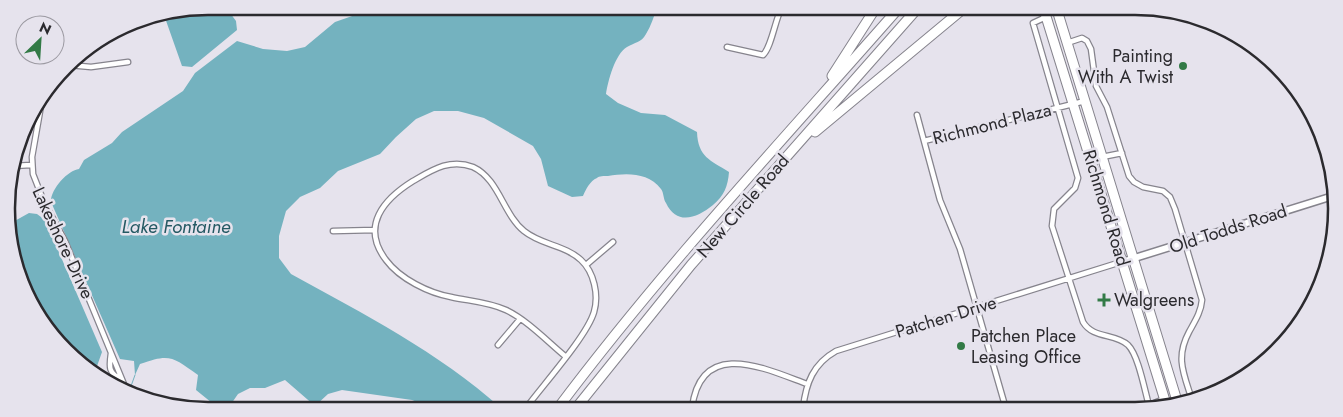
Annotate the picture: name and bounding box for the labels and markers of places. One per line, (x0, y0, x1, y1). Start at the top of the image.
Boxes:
place label: Painting With A Twist (1078, 43, 1174, 90)
marker: Painting With A Twist (1177, 60, 1189, 72)
place label: Walgreens (1114, 287, 1194, 313)
marker: Walgreens (1098, 294, 1110, 306)
place label: Patchen Place Leasing Office (971, 323, 1081, 370)
marker: Patchen Place Leasing Office (955, 340, 967, 352)

